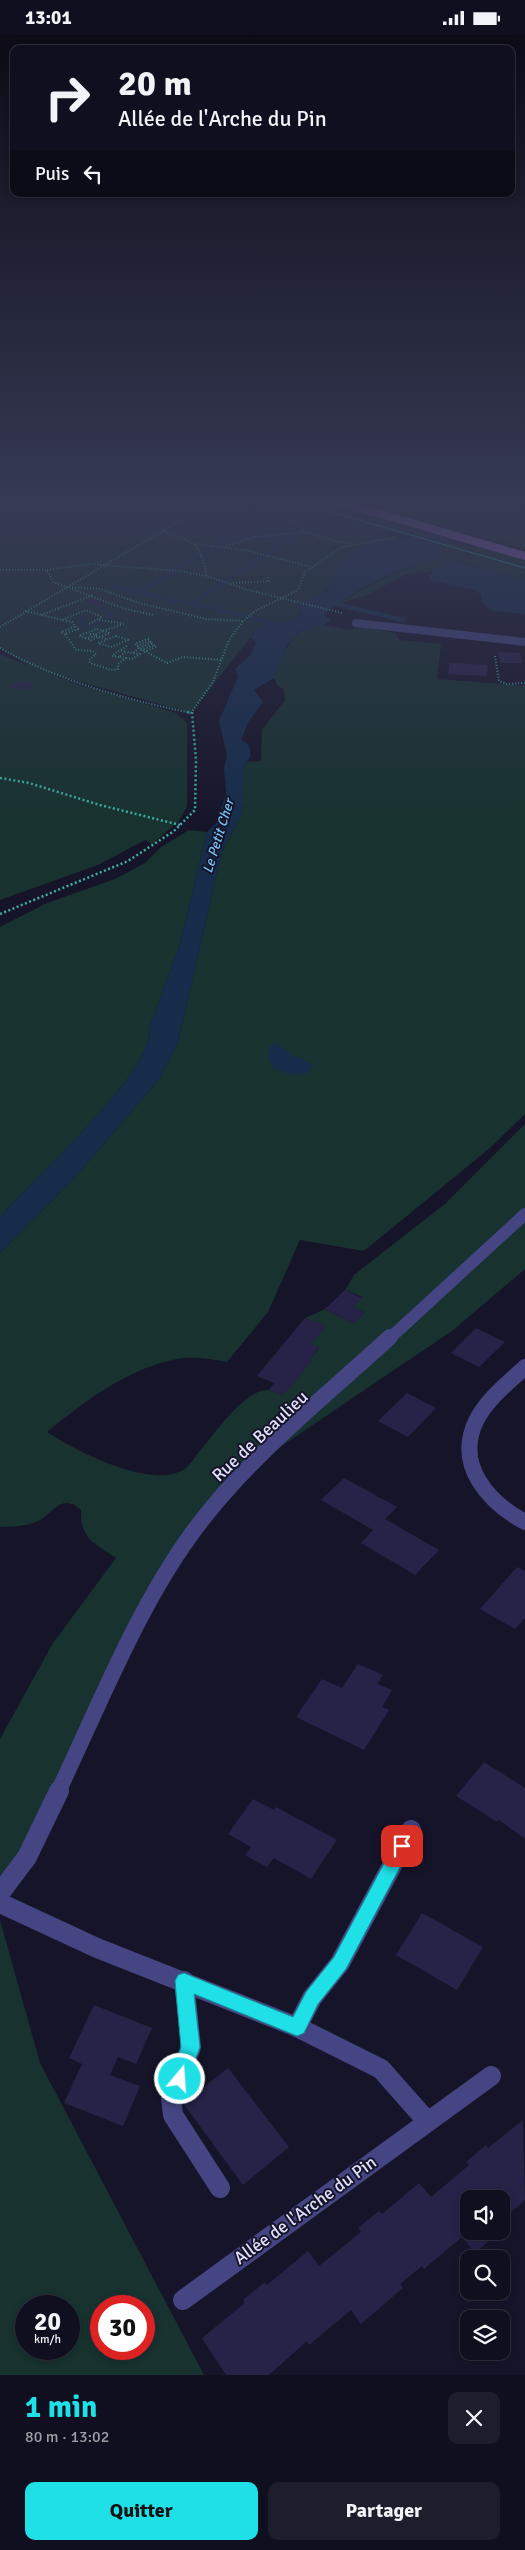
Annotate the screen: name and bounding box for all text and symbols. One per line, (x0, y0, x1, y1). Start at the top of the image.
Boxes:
text: 13:01 (25, 6, 72, 30)
text: 20 m (118, 62, 192, 105)
icon: right (35, 65, 100, 130)
text: Allée de l'Arche du Pin (118, 105, 327, 132)
icon: left (79, 160, 107, 188)
text: Puis (35, 162, 69, 186)
water label: Le Petit Cher (199, 795, 238, 875)
street label: Rue de Beaulieu (207, 1386, 313, 1486)
pin (381, 1825, 423, 1867)
icon: arrive (388, 1832, 416, 1860)
position arrow (153, 2052, 205, 2104)
street label: Allée de l'Arche du Pin (229, 2151, 381, 2269)
map controls (460, 2190, 510, 2360)
button: sound (460, 2190, 510, 2240)
button: search (460, 2250, 510, 2300)
speed limit sign: 30 (90, 2295, 155, 2360)
text: 20 (34, 2306, 61, 2337)
button: layers (460, 2310, 510, 2360)
text: km/h (34, 2332, 61, 2347)
text: 1 min (25, 2389, 97, 2426)
button: close (448, 2392, 500, 2444)
text: 80 m · 13:02 (25, 2427, 109, 2447)
button: Quitter (25, 2482, 258, 2540)
button: Partager (268, 2482, 500, 2540)

